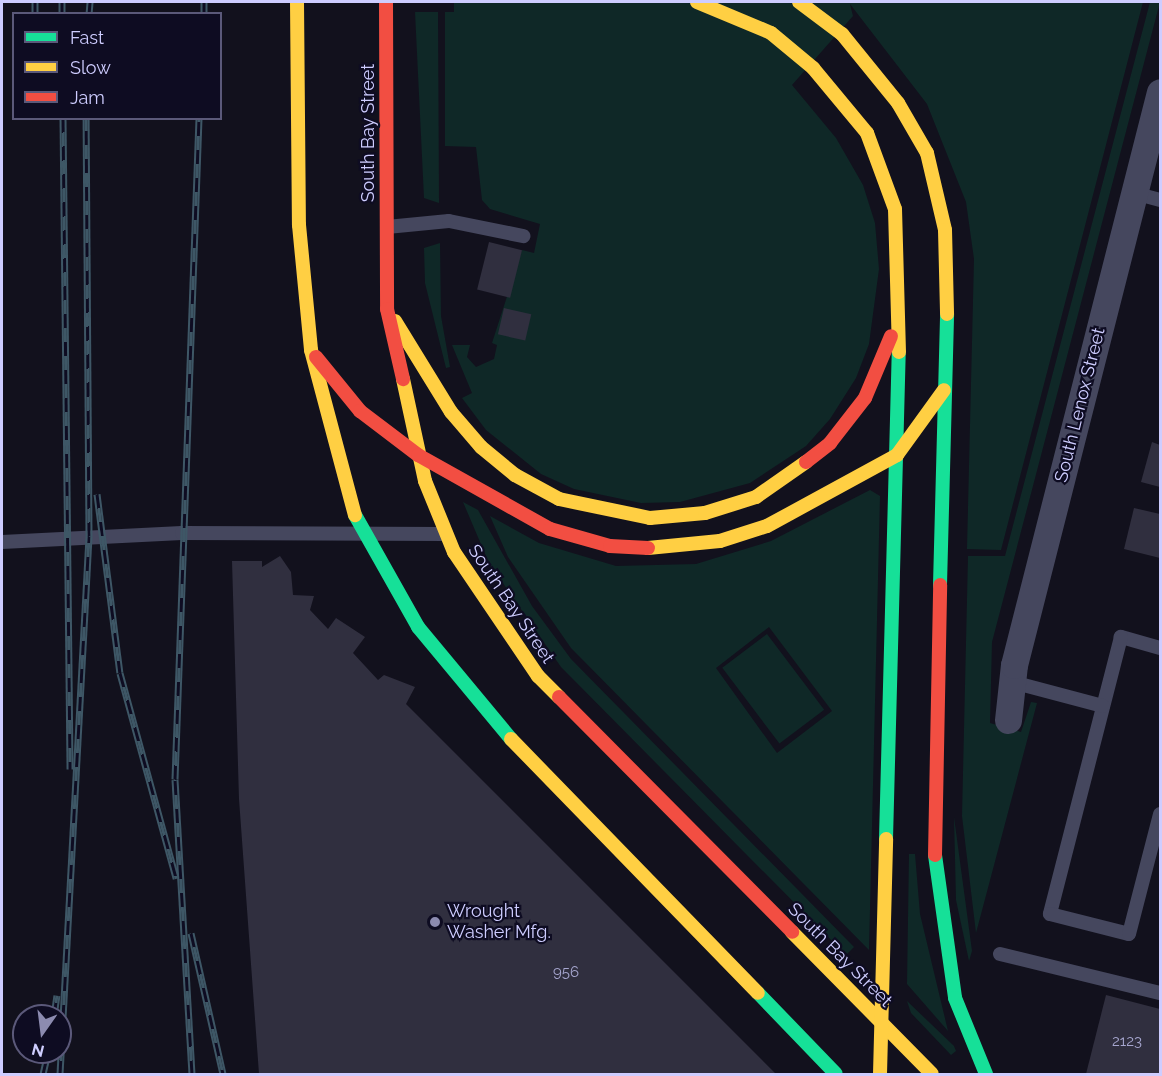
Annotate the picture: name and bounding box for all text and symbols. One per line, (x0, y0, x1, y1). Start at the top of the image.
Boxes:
legend (12, 12, 222, 120)
text: Fast (70, 27, 104, 48)
text: Slow (70, 57, 111, 78)
street label: South Bay Street (357, 63, 379, 203)
text: Jam (70, 87, 105, 108)
street label: South Lenox Street (1050, 325, 1110, 485)
street label: South Bay Street (463, 540, 559, 668)
street label: South Bay Street (783, 898, 897, 1012)
place label: Wrought Washer Mfg. (447, 901, 551, 944)
marker: Wrought Washer Mfg. (428, 915, 442, 929)
house number: 956 (553, 964, 579, 982)
north arrow (12, 1004, 72, 1064)
house number: 2123 (1112, 1033, 1142, 1051)
text: N (30, 1039, 46, 1061)

